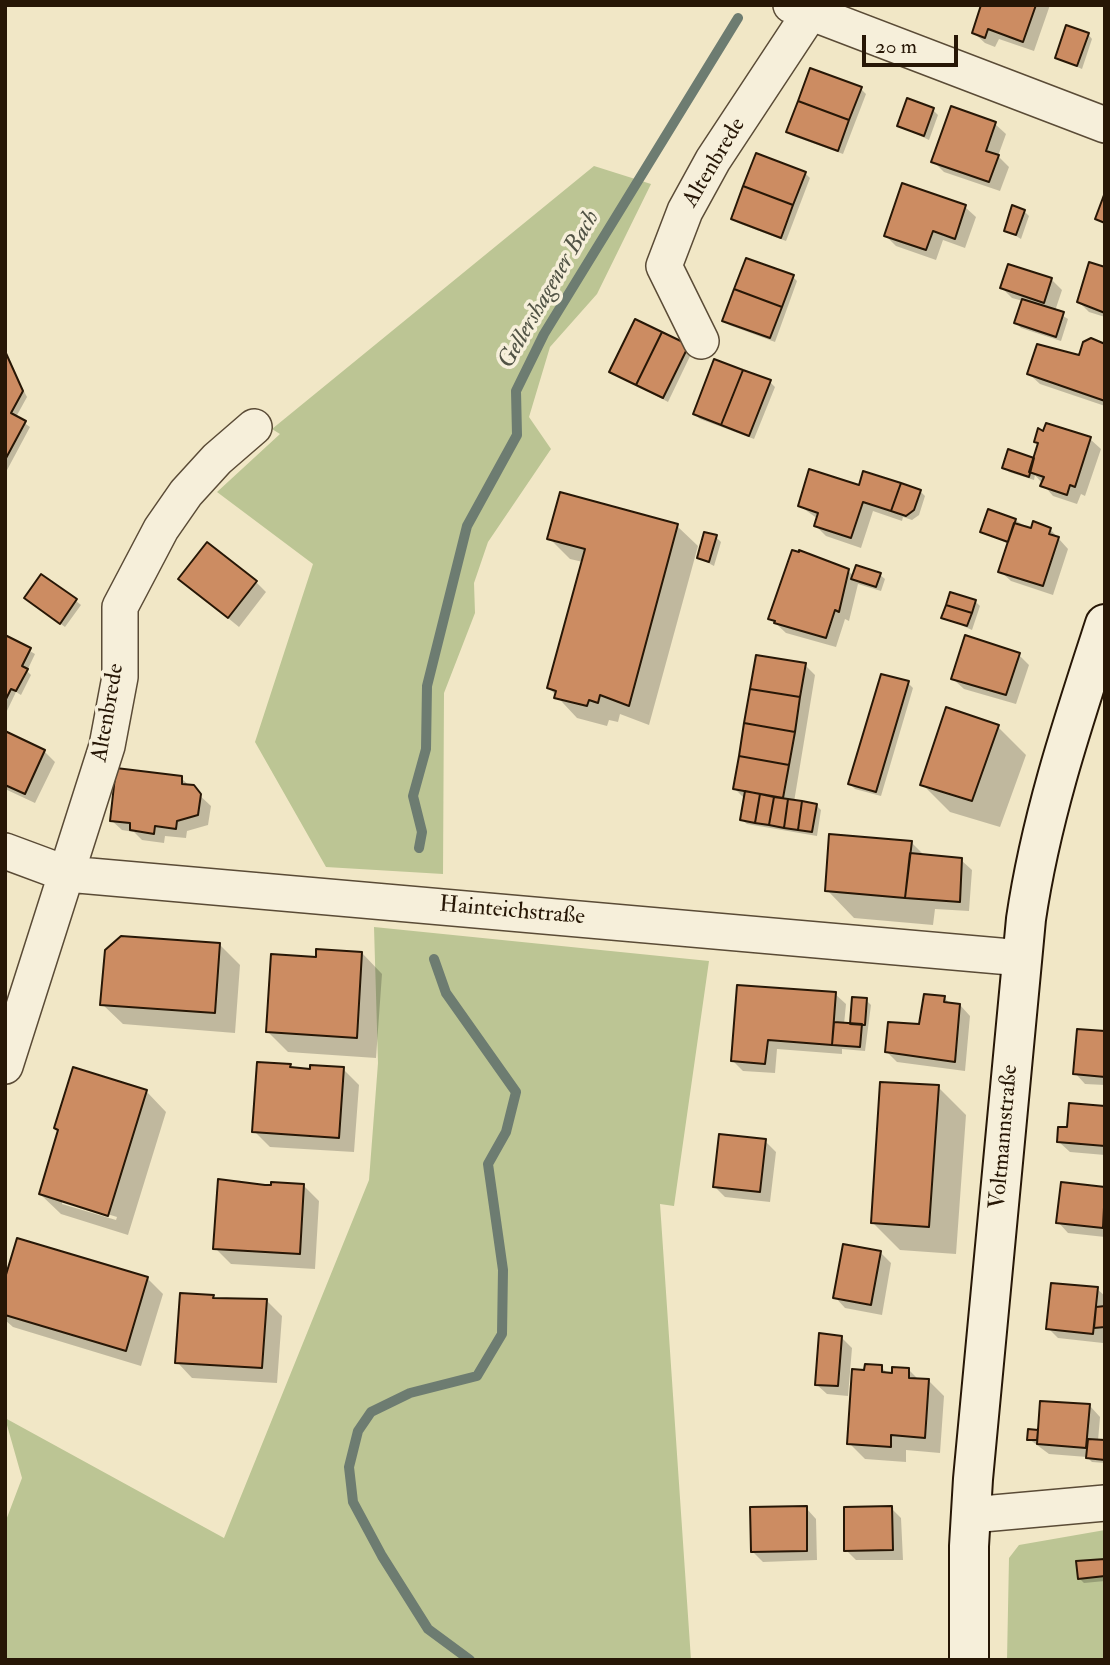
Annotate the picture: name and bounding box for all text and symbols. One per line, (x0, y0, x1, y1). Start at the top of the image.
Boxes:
scale bar (865, 21, 961, 65)
text: 20 m (875, 33, 917, 60)
street label: Altenbrede (678, 113, 752, 213)
water label: Gellershagener Bach (493, 206, 607, 374)
street label: Altenbrede (87, 662, 131, 764)
street label: Hainteichstraße (438, 892, 586, 932)
street label: Voltmannstraße (985, 1064, 1025, 1210)

